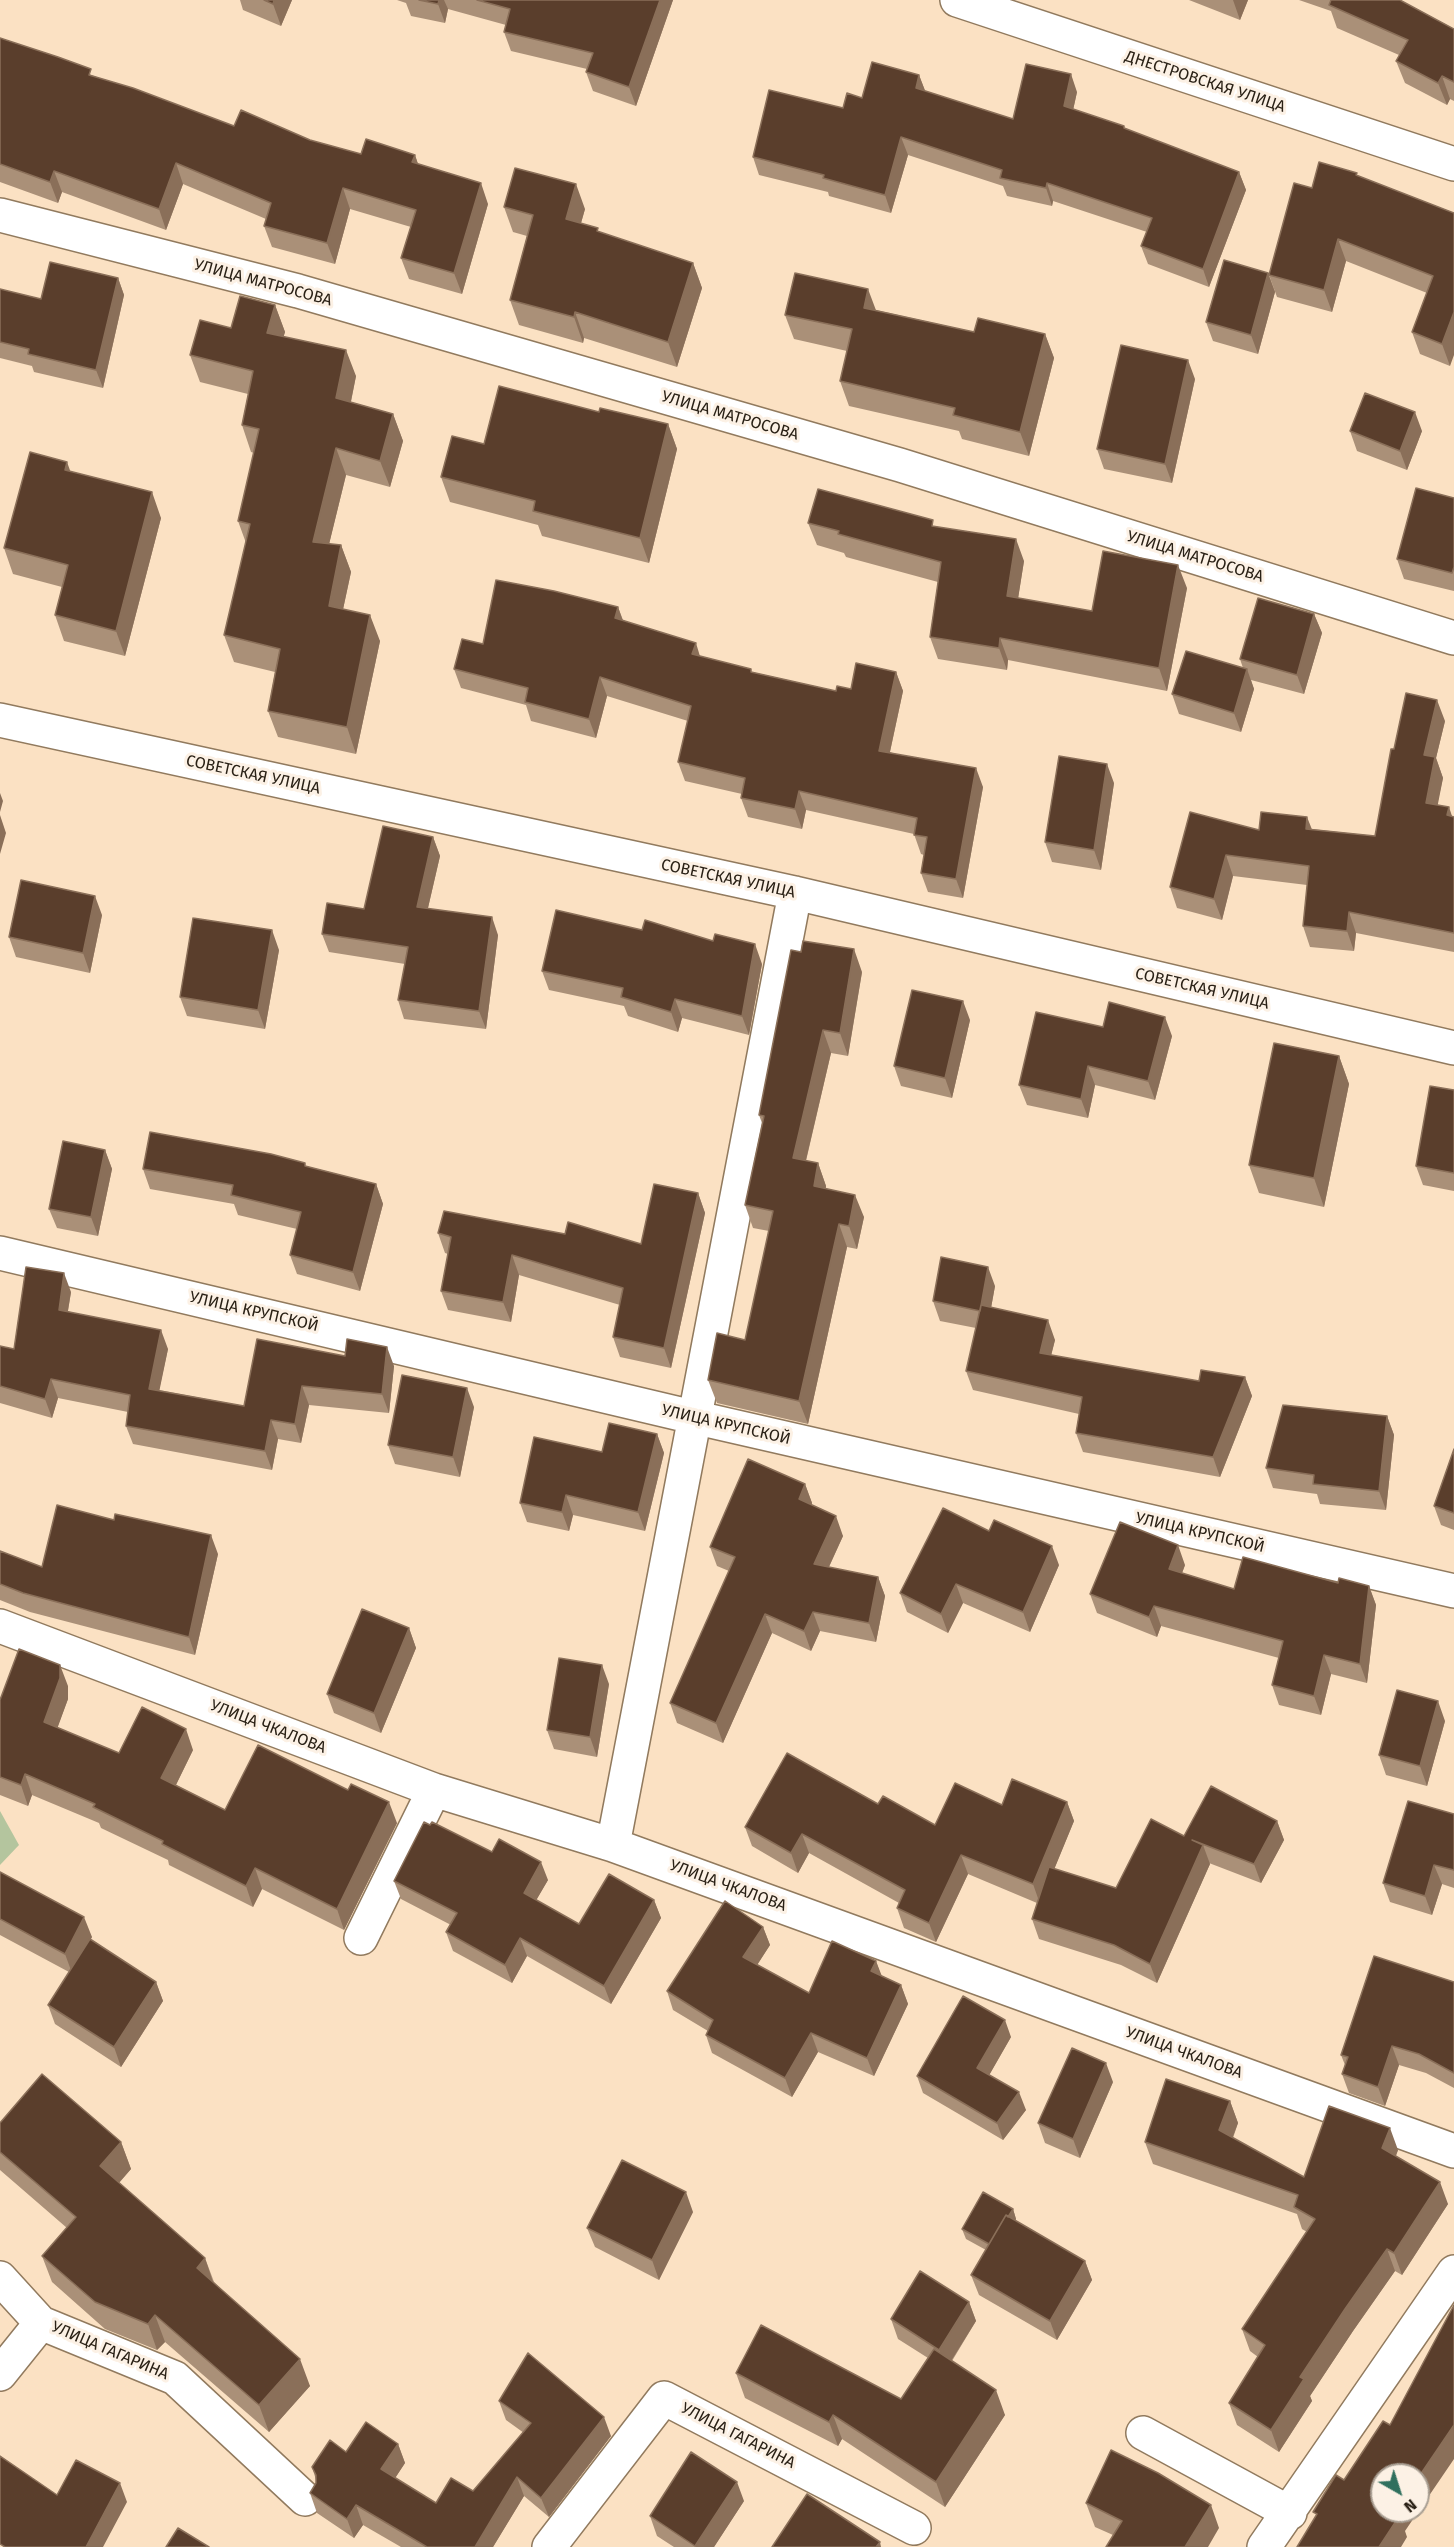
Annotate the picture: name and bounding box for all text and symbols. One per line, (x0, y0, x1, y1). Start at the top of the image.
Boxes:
street label: ДНЕСТРОВСКАЯ УЛИЦА (1123, 47, 1287, 117)
street label: УЛИЦА МАТРОСОВА (192, 255, 334, 311)
street label: УЛИЦА МАТРОСОВА (659, 387, 801, 445)
street label: УЛИЦА МАТРОСОВА (1124, 527, 1266, 587)
street label: СОВЕТСКАЯ УЛИЦА (184, 751, 322, 799)
street label: СОВЕТСКАЯ УЛИЦА (659, 855, 797, 903)
street label: СОВЕТСКАЯ УЛИЦА (1133, 964, 1271, 1014)
street label: УЛИЦА КРУПСКОЙ (188, 1288, 320, 1336)
street label: УЛИЦА КРУПСКОЙ (660, 1401, 792, 1449)
street label: УЛИЦА КРУПСКОЙ (1134, 1509, 1266, 1557)
street label: УЛИЦА ЧКАЛОВА (207, 1696, 329, 1758)
street label: УЛИЦА ЧКАЛОВА (667, 1856, 789, 1916)
street label: УЛИЦА ЧКАЛОВА (1123, 2023, 1245, 2083)
street label: УЛИЦА ГАГАРИНА (49, 2318, 171, 2384)
street label: УЛИЦА ГАГАРИНА (678, 2399, 798, 2473)
north arrow (1370, 2463, 1430, 2523)
text: N (1400, 2495, 1420, 2517)

